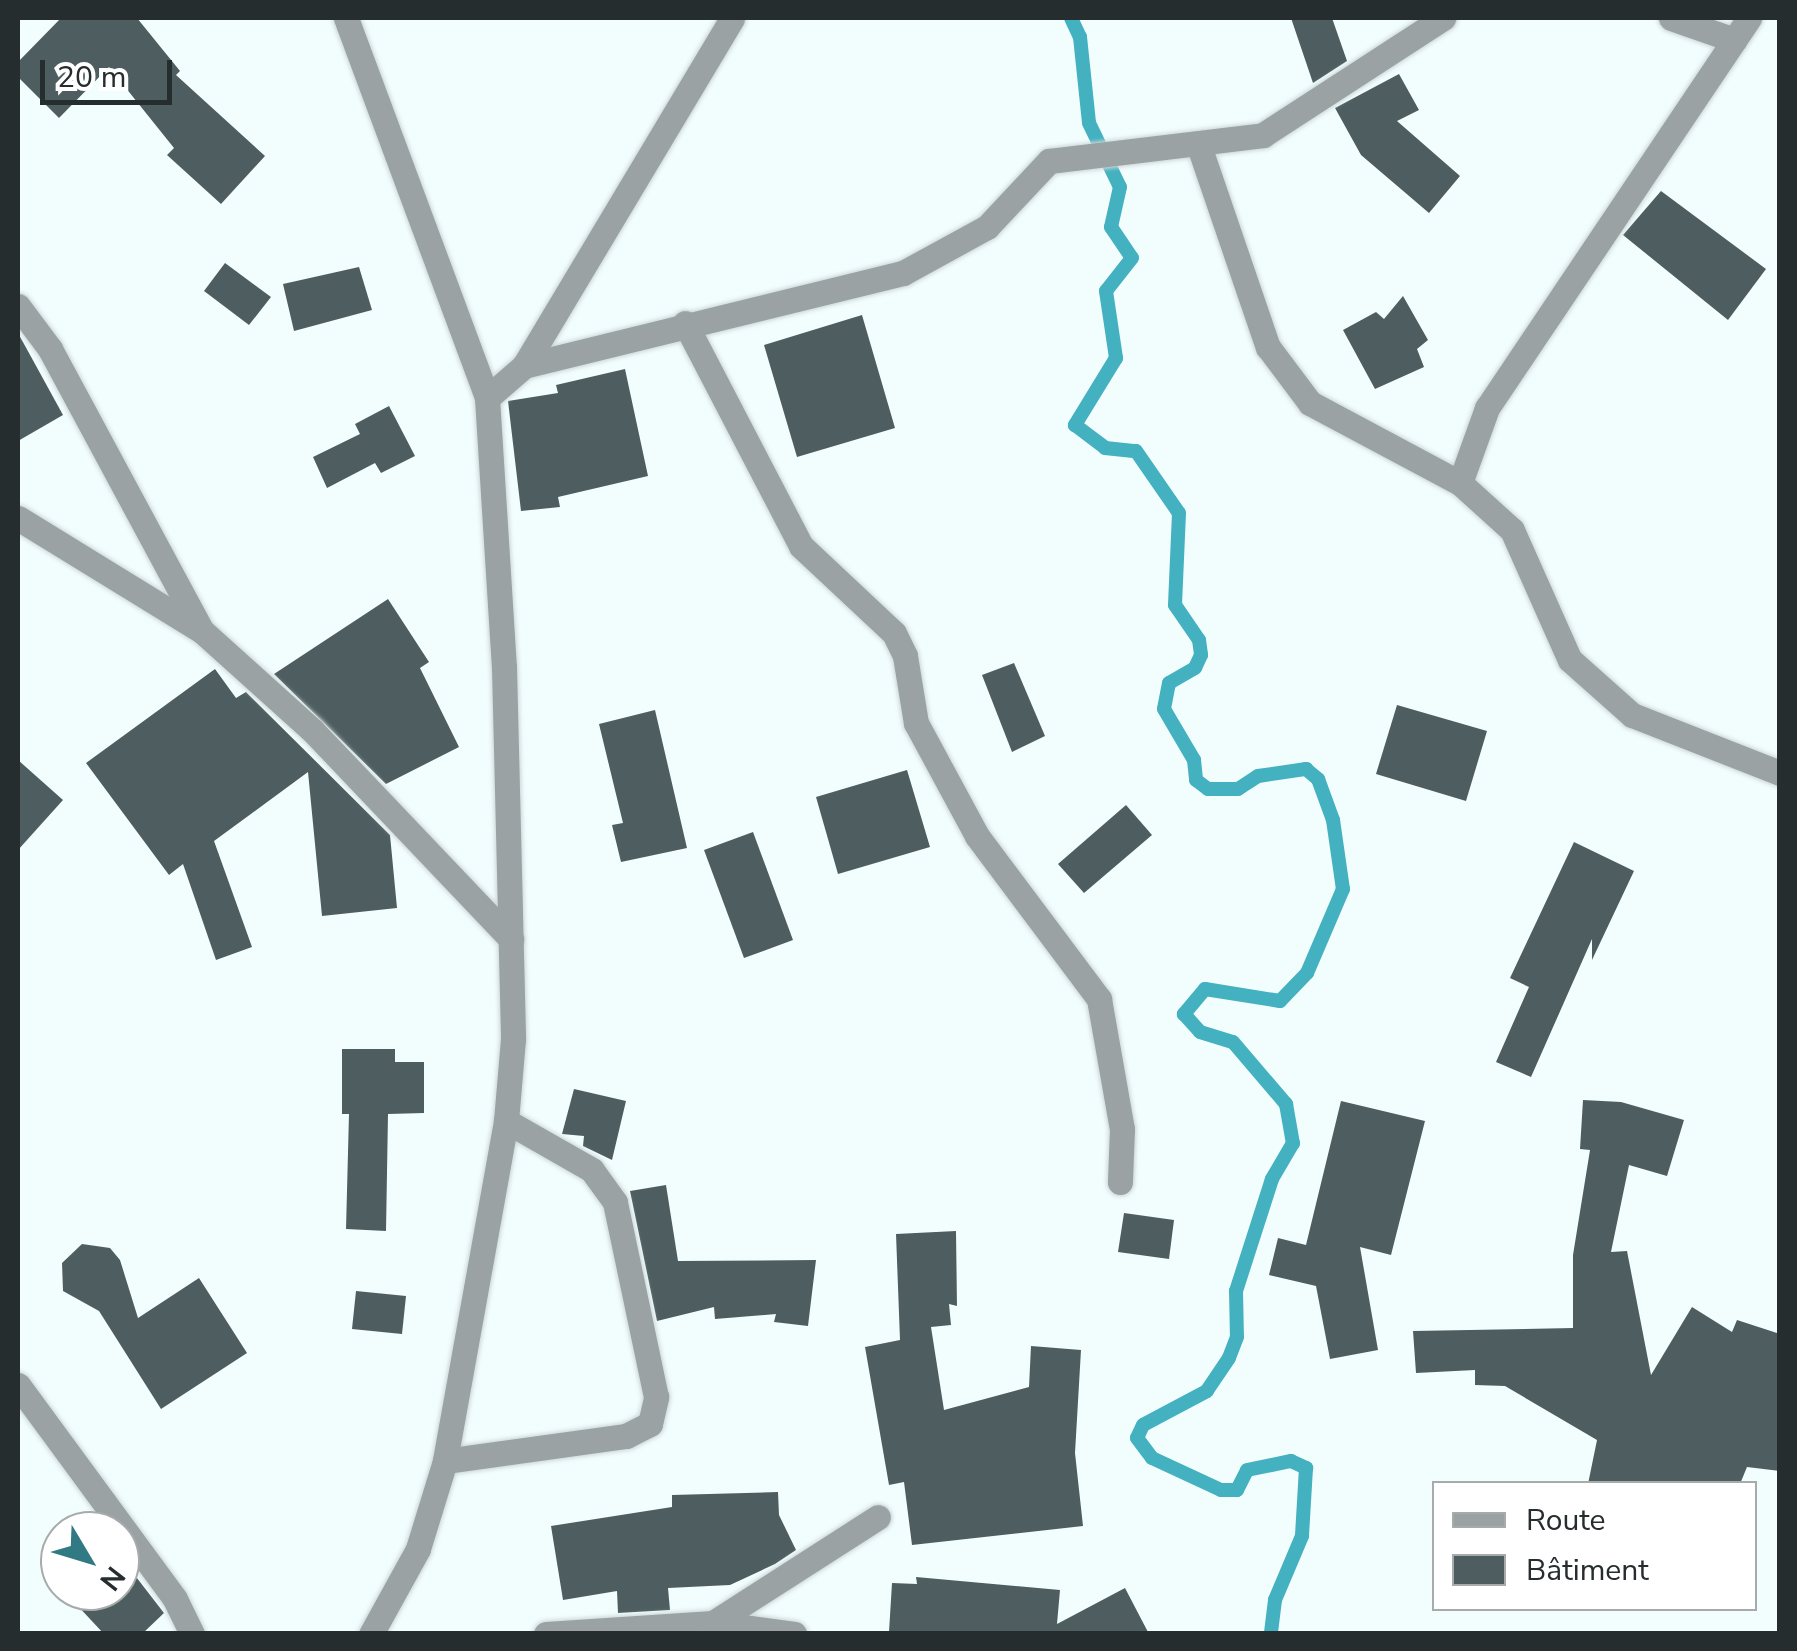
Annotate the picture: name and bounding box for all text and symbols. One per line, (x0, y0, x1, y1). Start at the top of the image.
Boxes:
scale bar (45, 40, 178, 102)
text: 20 m (57, 57, 126, 98)
legend (1432, 1481, 1757, 1611)
text: Route (1526, 1500, 1606, 1541)
north arrow (40, 1511, 140, 1611)
text: Bâtiment (1526, 1550, 1649, 1591)
text: N (91, 1558, 133, 1598)

